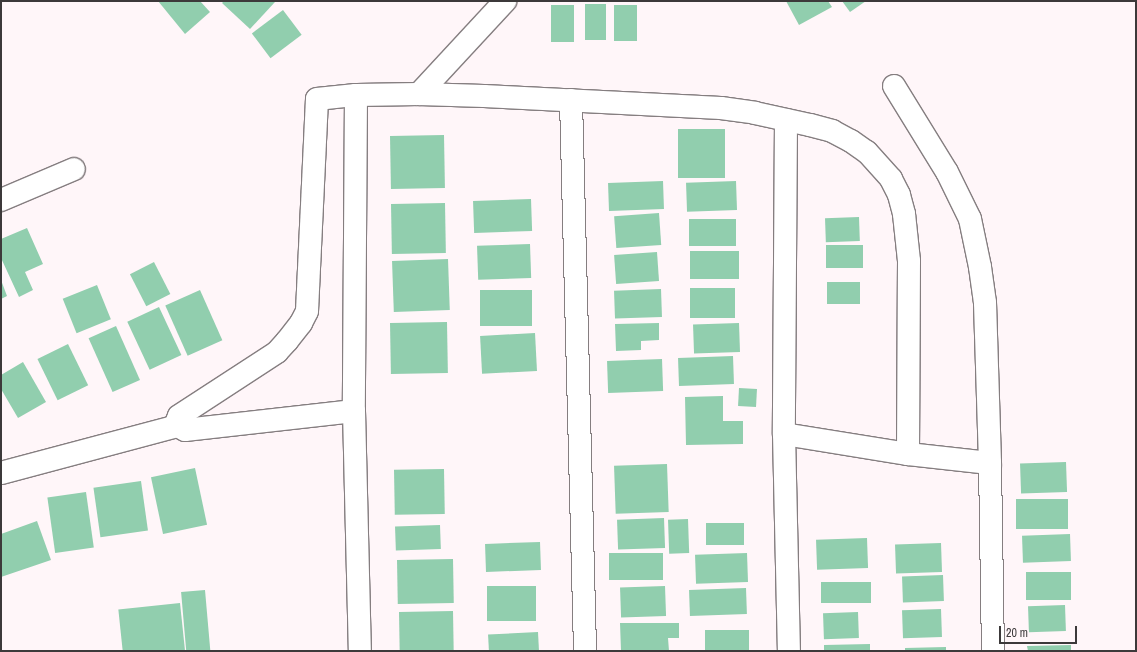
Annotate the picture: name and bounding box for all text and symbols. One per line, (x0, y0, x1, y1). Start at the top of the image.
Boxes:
scale bar (1001, 618, 1079, 644)
text: 20 m (1006, 625, 1028, 641)

